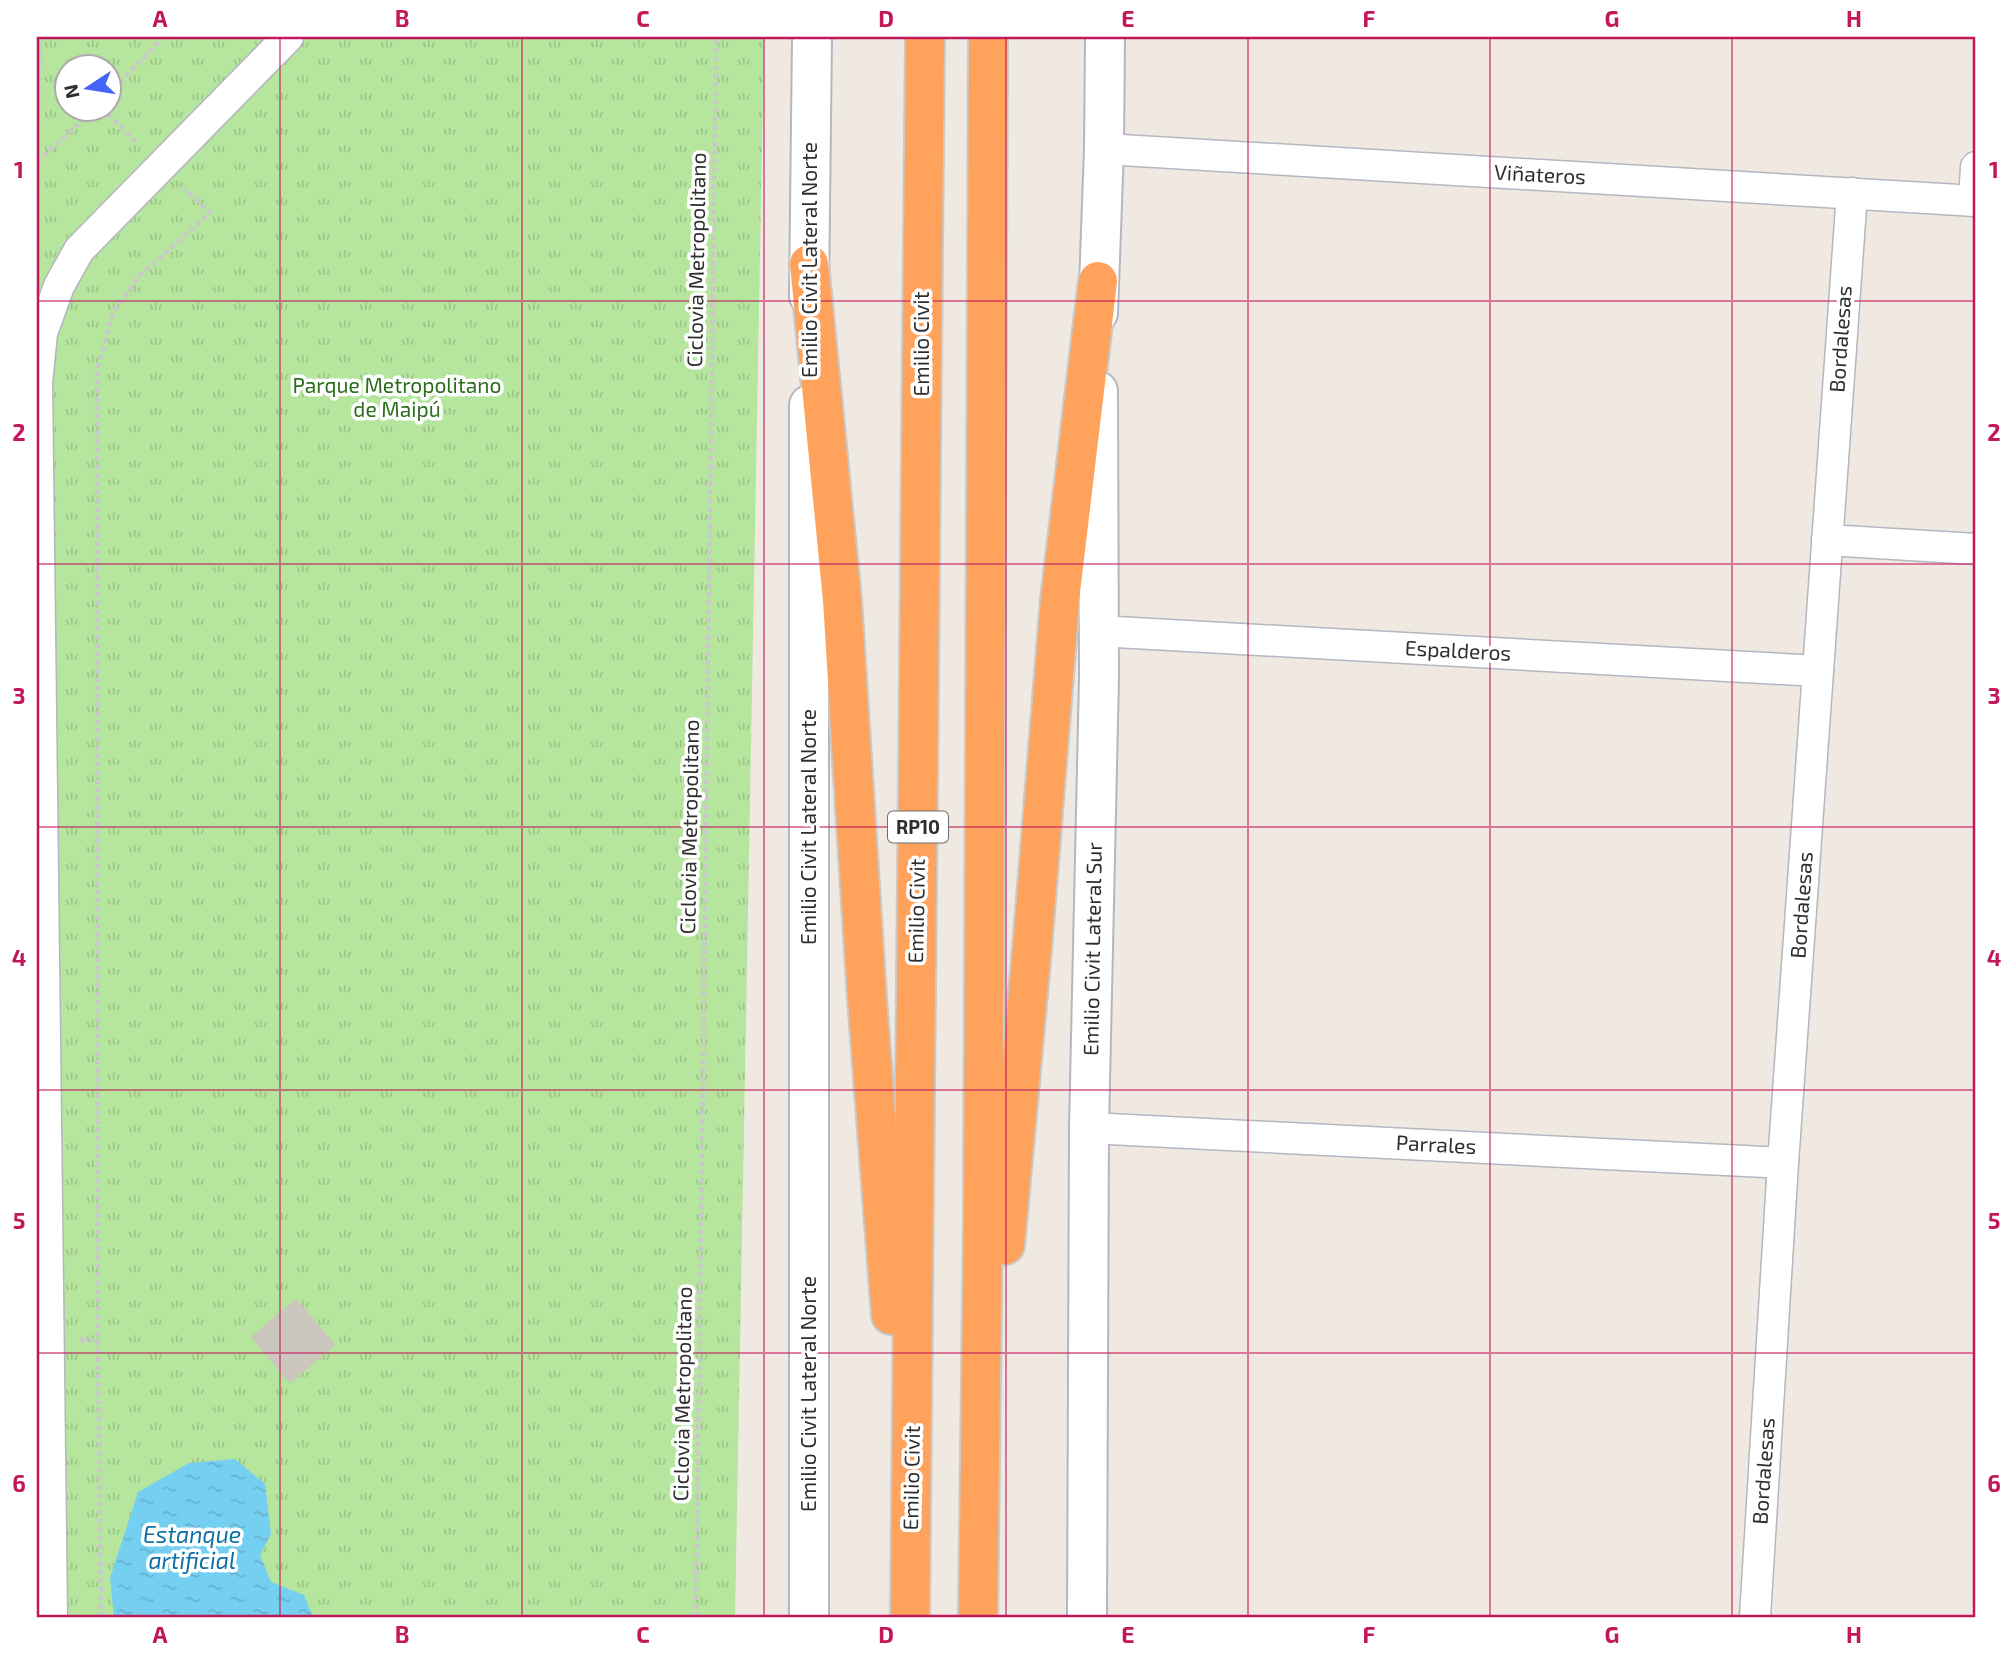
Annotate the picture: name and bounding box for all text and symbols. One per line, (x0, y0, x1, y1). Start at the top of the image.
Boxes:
text: A (152, 4, 168, 32)
text: B (395, 4, 409, 32)
text: C (636, 4, 650, 32)
text: D (878, 4, 894, 32)
text: E (1121, 4, 1135, 32)
text: F (1363, 4, 1376, 32)
text: G (1605, 4, 1619, 32)
text: H (1846, 4, 1862, 32)
north arrow (52, 52, 122, 122)
text: N (58, 83, 84, 101)
street label: Emilio Civit Lateral Norte (796, 142, 821, 378)
street label: Ciclovia Metropolitano (681, 152, 710, 368)
text: 1 (14, 155, 24, 183)
text: 1 (1989, 155, 1999, 183)
street label: Viñateros (1494, 159, 1587, 188)
street label: Bordalesas (1823, 285, 1856, 393)
street label: Emilio Civit (908, 292, 933, 396)
park label: Parque Metropolitano de Maipú (293, 372, 501, 421)
text: 2 (12, 418, 26, 446)
text: 2 (1987, 418, 2001, 446)
street label: Espalderos (1404, 634, 1512, 665)
text: 3 (12, 681, 26, 709)
text: 3 (1987, 681, 2001, 709)
street label: Emilio Civit Lateral Norte (795, 709, 820, 945)
street label: Ciclovia Metropolitano (674, 719, 703, 935)
road number: RP10 (888, 812, 948, 842)
street label: Emilio Civit Lateral Sur (1077, 841, 1106, 1056)
street label: Bordalesas (1784, 851, 1817, 959)
street label: Emilio Civit (902, 858, 929, 964)
text: 4 (12, 943, 26, 971)
text: 4 (1987, 943, 2001, 971)
street label: Parrales (1395, 1129, 1477, 1158)
text: 5 (13, 1206, 25, 1234)
text: 5 (1988, 1206, 2000, 1234)
street label: Emilio Civit Lateral Norte (795, 1276, 820, 1512)
street label: Ciclovia Metropolitano (667, 1286, 696, 1502)
street label: Bordalesas (1746, 1417, 1779, 1525)
street label: Emilio Civit (897, 1425, 924, 1531)
text: 6 (12, 1469, 26, 1497)
text: 6 (1987, 1469, 2001, 1497)
water label: Estanque artificial (143, 1520, 241, 1574)
text: A (152, 1620, 168, 1648)
text: B (395, 1620, 409, 1648)
text: C (636, 1620, 650, 1648)
text: D (878, 1620, 894, 1648)
text: E (1121, 1620, 1135, 1648)
text: F (1363, 1620, 1376, 1648)
text: G (1605, 1620, 1619, 1648)
text: H (1846, 1620, 1862, 1648)

